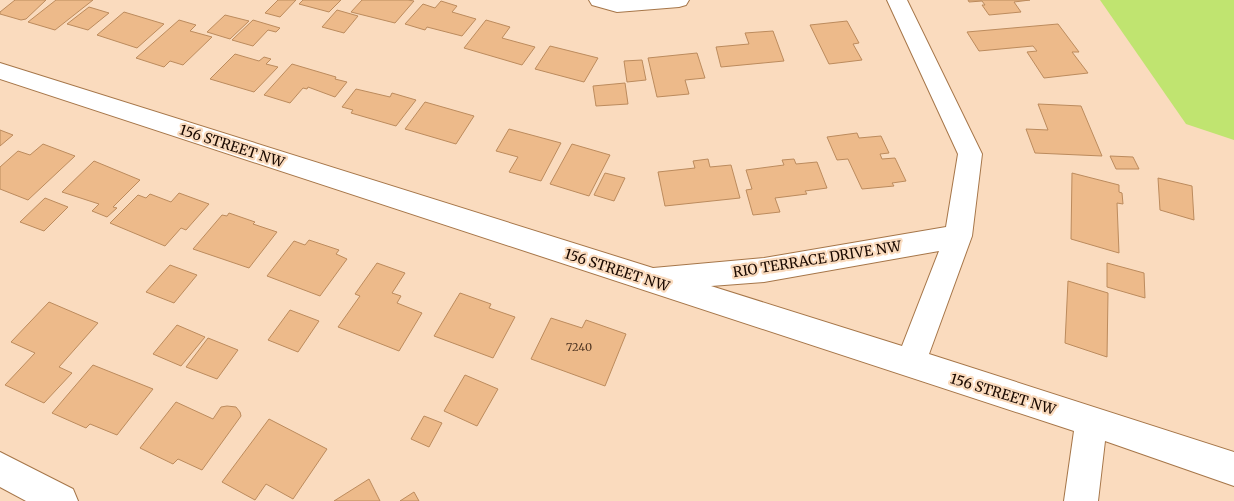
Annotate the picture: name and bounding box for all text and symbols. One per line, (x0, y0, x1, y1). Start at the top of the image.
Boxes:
street label: 156 STREET NW (177, 121, 288, 172)
street label: RIO TERRACE DRIVE NW (732, 237, 903, 281)
street label: 156 STREET NW (562, 245, 673, 296)
house number: 7240 (566, 340, 592, 354)
street label: 156 STREET NW (948, 369, 1059, 419)

